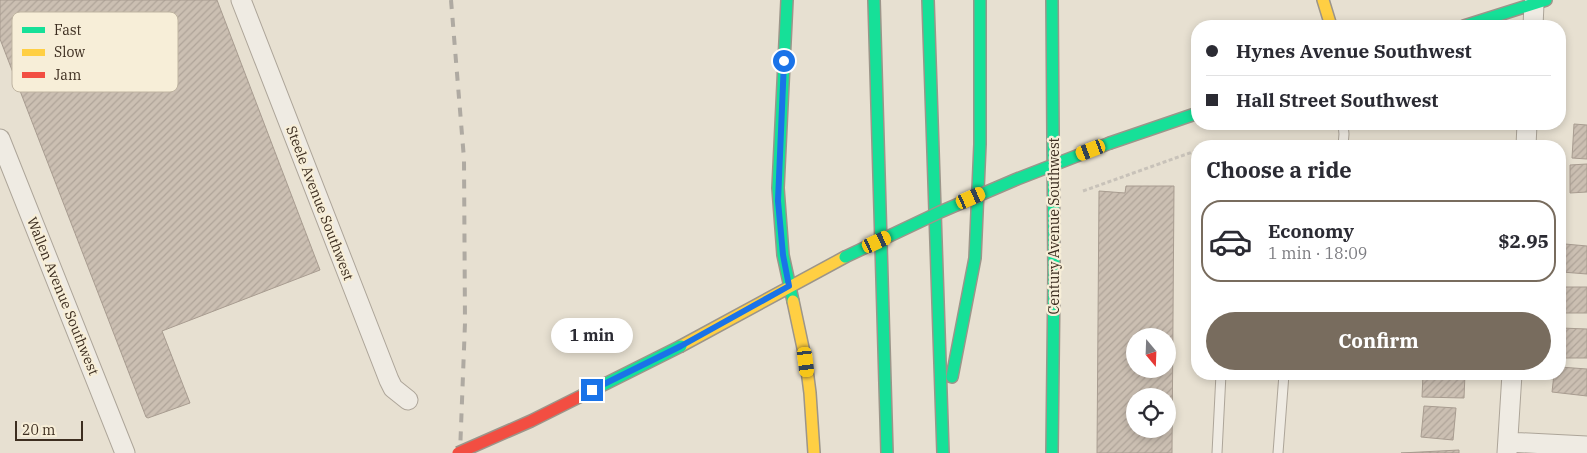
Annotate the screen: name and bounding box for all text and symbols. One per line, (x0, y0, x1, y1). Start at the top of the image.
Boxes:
legend (12, 12, 178, 92)
text: Fast (54, 21, 82, 39)
text: Hynes Avenue Southwest (1236, 39, 1472, 63)
text: Slow (54, 43, 85, 61)
route start (773, 50, 795, 72)
text: Jam (54, 66, 81, 84)
text: Hall Street Southwest (1236, 88, 1438, 112)
street label: Steele Avenue Southwest (282, 123, 358, 283)
street label: Century Avenue Southwest (1045, 137, 1063, 315)
car (1074, 138, 1107, 162)
text: Choose a ride (1206, 155, 1352, 184)
car (954, 185, 987, 211)
street label: Wallen Avenue Southwest (23, 214, 103, 378)
icon: car (1208, 219, 1253, 264)
text: Economy (1268, 219, 1354, 243)
car (860, 229, 893, 255)
text: $2.95 (1498, 229, 1549, 253)
text: 1 min · 18:09 (1268, 243, 1367, 263)
button: Confirm (1206, 312, 1551, 370)
callout: 1 min (551, 318, 633, 352)
text: 1 min (570, 325, 614, 345)
north arrow (1126, 328, 1176, 378)
map controls (1126, 328, 1176, 438)
car (796, 346, 815, 378)
route end (581, 379, 603, 401)
button: locate (1126, 388, 1176, 438)
scale bar (15, 418, 82, 441)
text: 20 m (22, 421, 55, 439)

